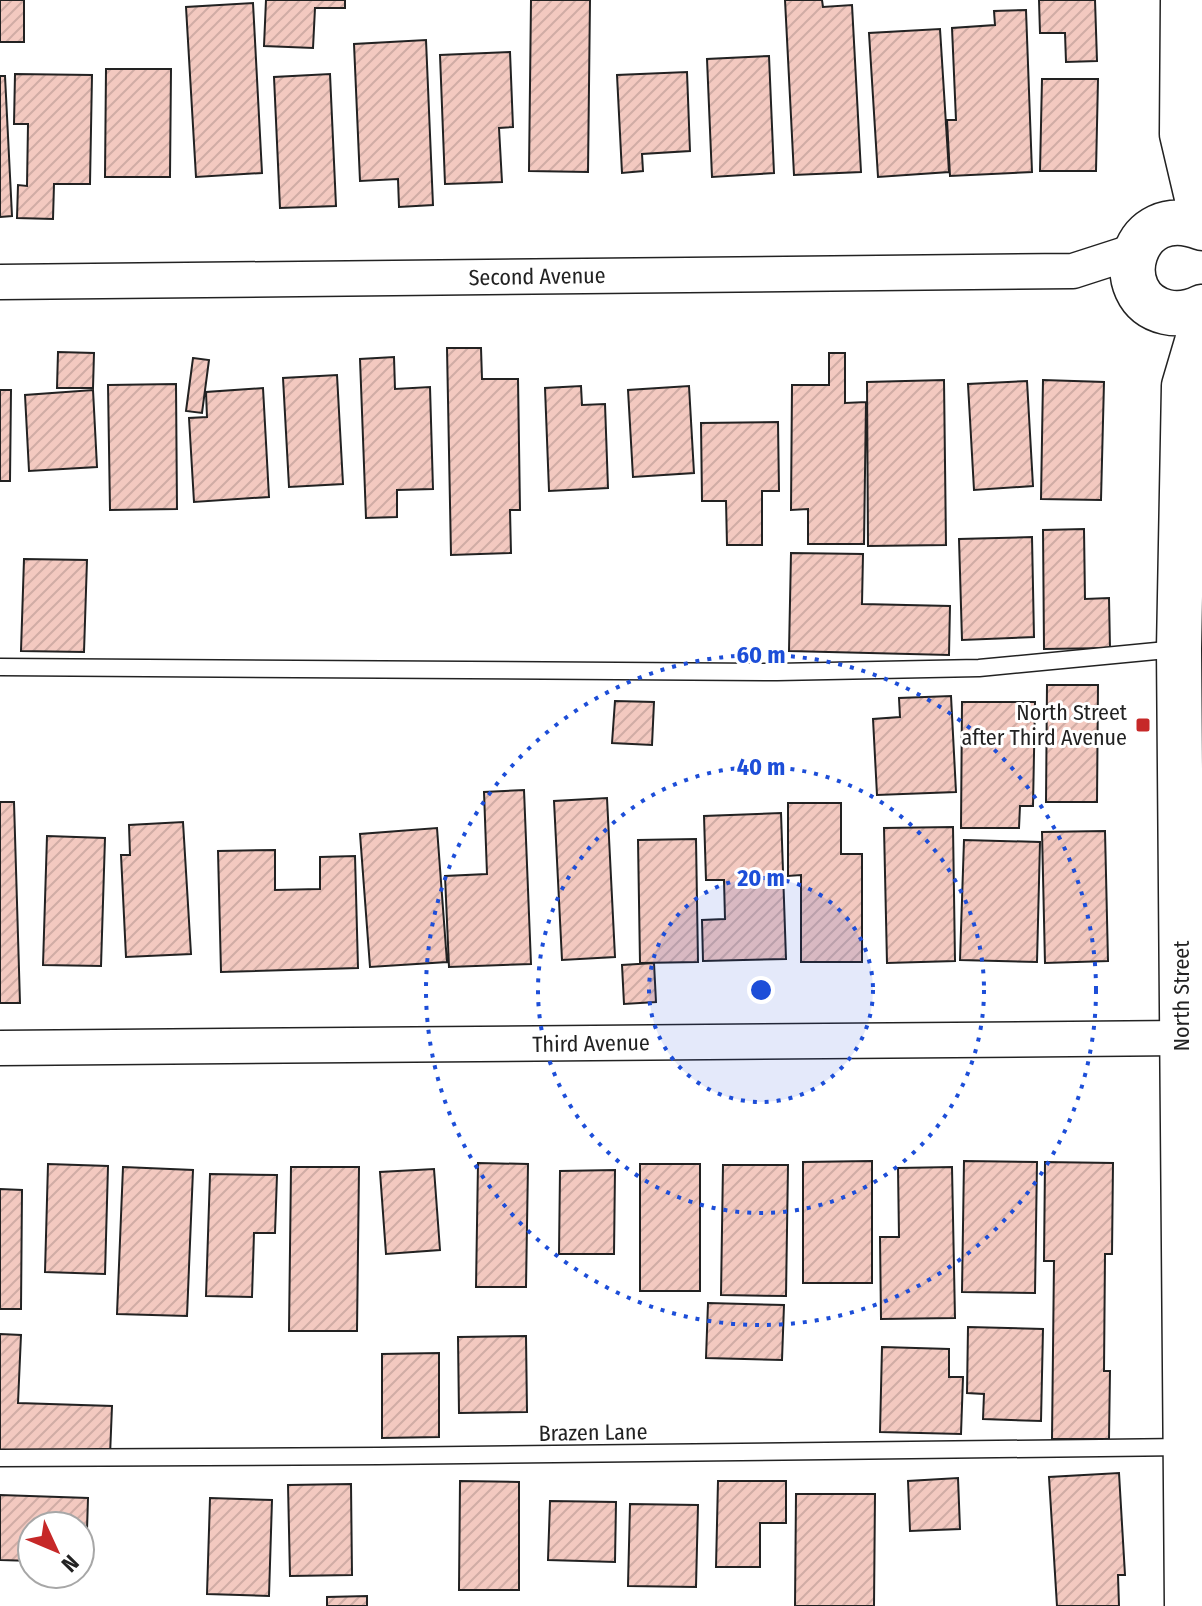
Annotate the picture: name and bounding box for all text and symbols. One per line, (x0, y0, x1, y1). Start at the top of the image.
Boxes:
street label: Second Avenue (468, 262, 606, 291)
text: 60 m (737, 641, 785, 669)
place label: North Street after Third Avenue (961, 699, 1128, 751)
marker: North Street after Third Avenue (1134, 716, 1152, 734)
text: 40 m (737, 753, 785, 781)
text: 20 m (736, 864, 785, 892)
street label: North Street (1168, 940, 1195, 1051)
centre of rings (747, 976, 775, 1004)
street label: Third Avenue (532, 1029, 650, 1058)
street label: Brazen Lane (538, 1418, 648, 1447)
north arrow (16, 1510, 96, 1590)
text: N (56, 1549, 84, 1578)

